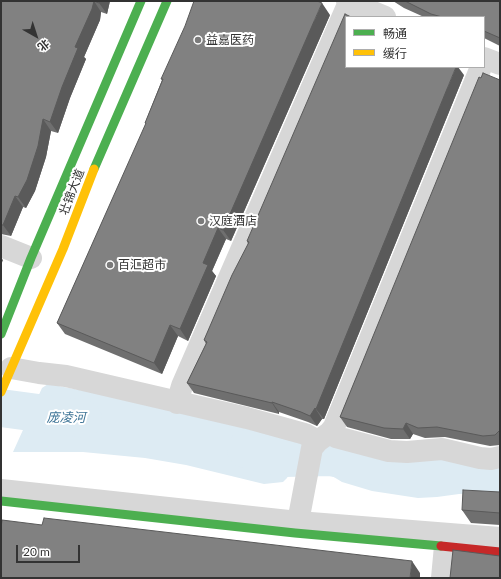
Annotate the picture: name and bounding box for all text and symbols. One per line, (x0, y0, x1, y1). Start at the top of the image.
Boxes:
north arrow (16, 16, 56, 56)
legend (345, 16, 485, 68)
text: 畅通 (383, 26, 407, 41)
place label: 益嘉医药 (206, 33, 254, 47)
marker: 益嘉医药 (193, 35, 203, 45)
text: 北 (36, 37, 52, 54)
text: 缓行 (383, 46, 407, 61)
street label: 壮锦大道 (57, 167, 87, 217)
place label: 汉庭酒店 (209, 214, 257, 228)
marker: 汉庭酒店 (196, 216, 206, 226)
place label: 百汇超市 (118, 258, 166, 272)
marker: 百汇超市 (105, 260, 115, 270)
water label: 庞凌河 (47, 410, 85, 426)
scale bar (18, 537, 82, 563)
text: 20 m (23, 544, 50, 559)

